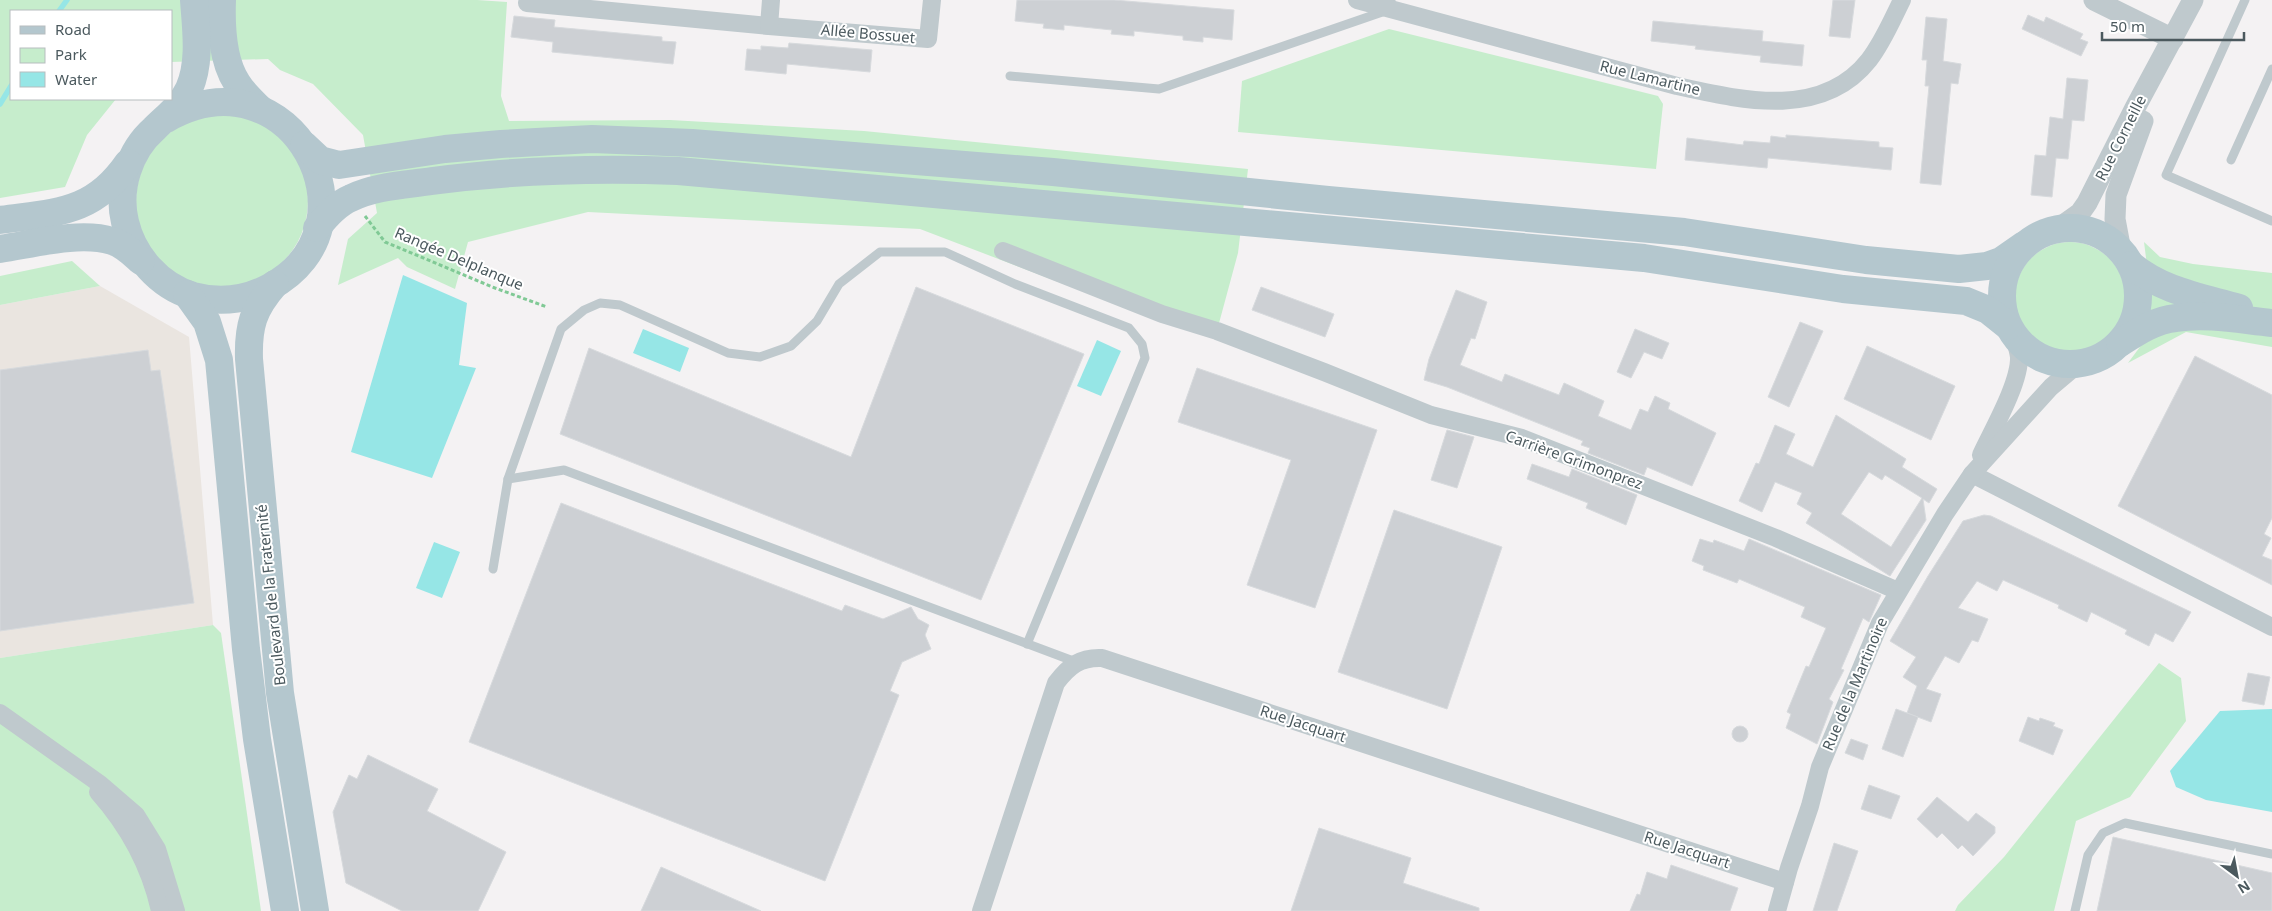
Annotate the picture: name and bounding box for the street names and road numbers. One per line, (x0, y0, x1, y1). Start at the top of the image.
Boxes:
street label: Allée Bossuet (820, 19, 917, 47)
street label: Rue Lamartine (1598, 55, 1703, 99)
street label: Rue Corneille (2090, 91, 2150, 184)
street label: Rangée Delplanque (392, 222, 527, 294)
street label: Carrière Grimonprez (1503, 425, 1646, 493)
street label: Boulevard de la Fraternité (251, 503, 289, 687)
street label: Rue de la Martinoire (1817, 614, 1891, 753)
street label: Rue Jacquart (1258, 700, 1349, 747)
street label: Rue Jacquart (1642, 826, 1733, 873)

